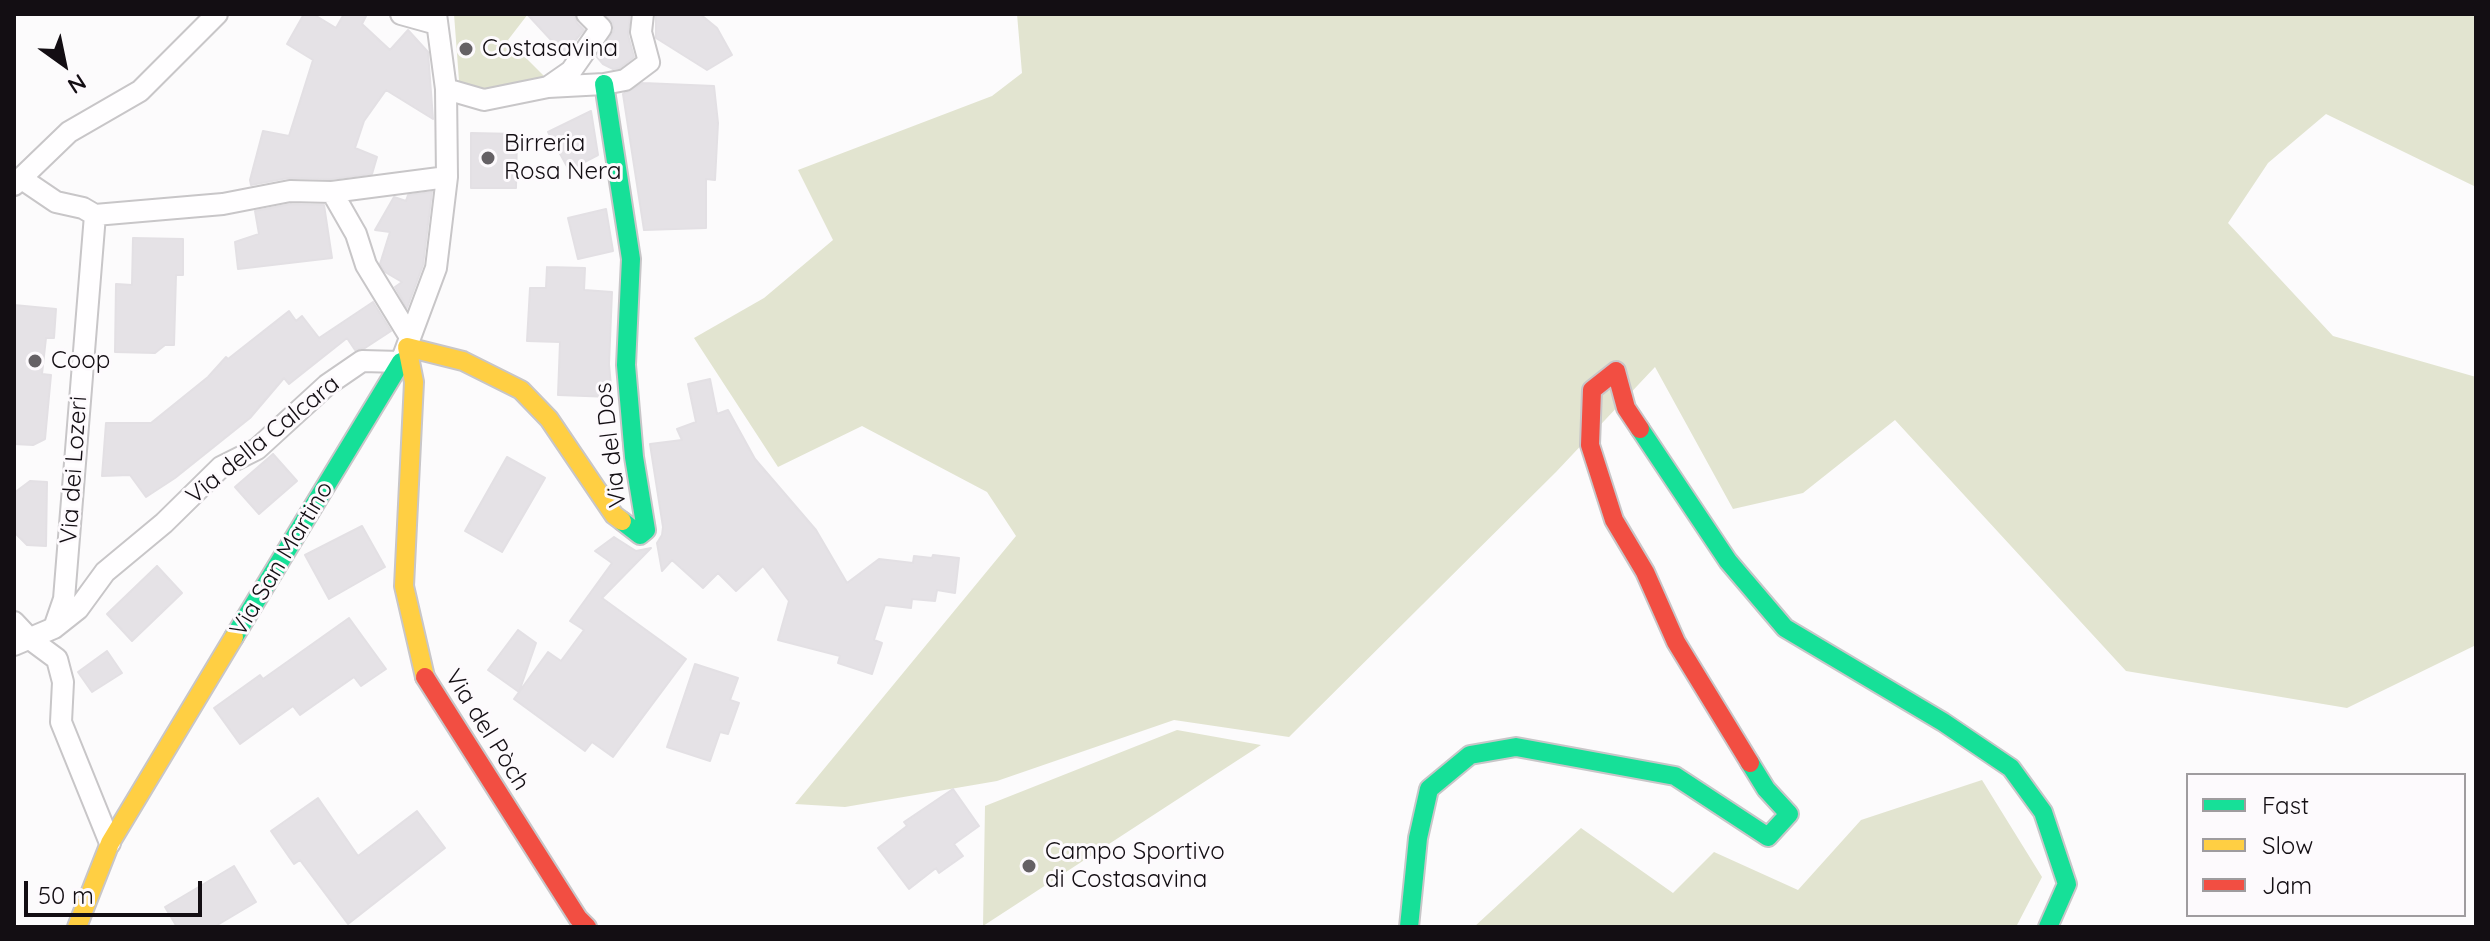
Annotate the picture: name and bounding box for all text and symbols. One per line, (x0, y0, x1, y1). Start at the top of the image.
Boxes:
north arrow (24, 24, 104, 104)
place label: Costasavina (482, 35, 618, 63)
marker: Costasavina (457, 40, 475, 58)
text: N (63, 68, 91, 100)
place label: Birreria Rosa Nera (504, 130, 622, 186)
marker: Birreria Rosa Nera (479, 149, 497, 167)
place label: Coop (51, 347, 110, 375)
marker: Coop (26, 352, 44, 370)
street label: Via della Calcara (181, 370, 345, 510)
street label: Via del Dos (589, 381, 633, 509)
street label: Via dei Lozeri (54, 395, 94, 545)
street label: Via San Martino (224, 476, 340, 642)
street label: Via del Pòch (438, 664, 536, 796)
legend (2186, 773, 2466, 917)
text: Fast (2262, 790, 2309, 820)
text: Slow (2262, 830, 2313, 860)
place label: Campo Sportivo di Costasavina (1045, 838, 1225, 894)
marker: Campo Sportivo di Costasavina (1020, 857, 1038, 875)
scale bar (28, 865, 206, 915)
text: Jam (2262, 870, 2312, 900)
text: 50 m (38, 880, 94, 910)

